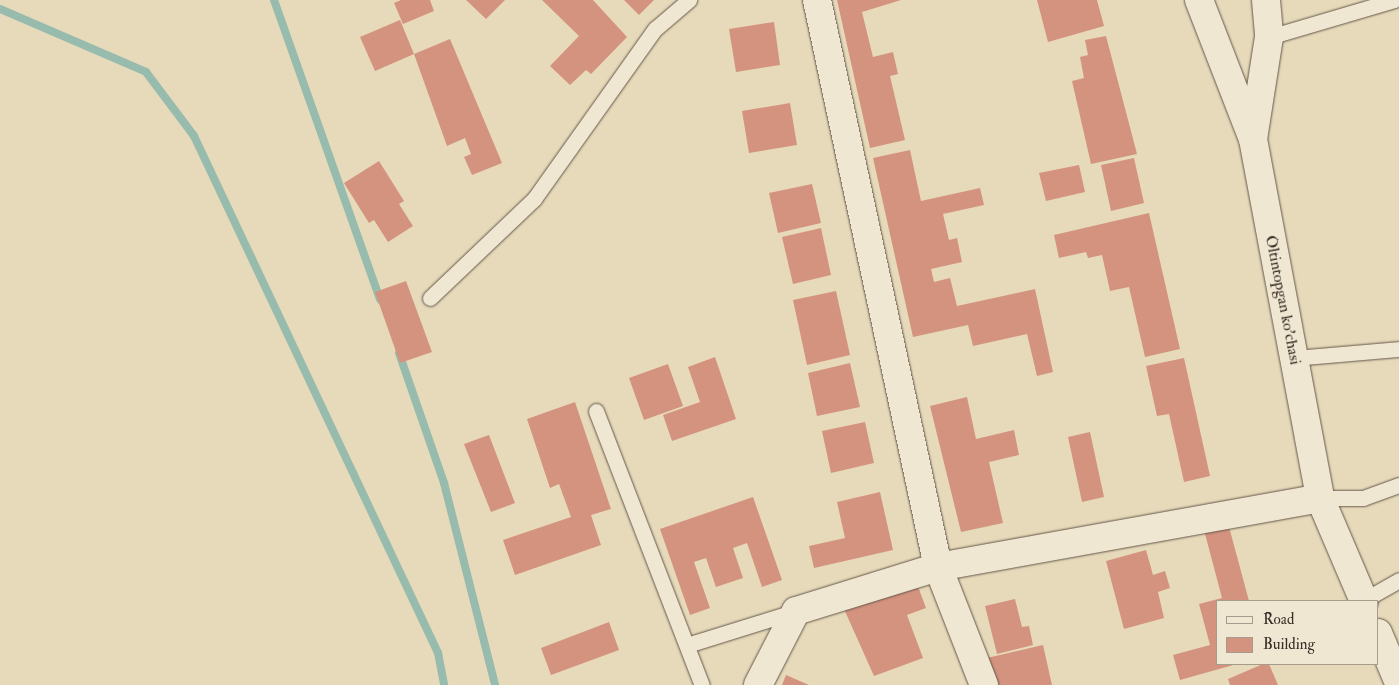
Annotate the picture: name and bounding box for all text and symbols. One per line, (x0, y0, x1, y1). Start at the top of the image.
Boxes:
street label: Oltintopgan ko'chasi (1261, 234, 1305, 366)
legend (1216, 600, 1379, 665)
text: Road (1263, 610, 1294, 629)
text: Building (1263, 635, 1315, 654)

